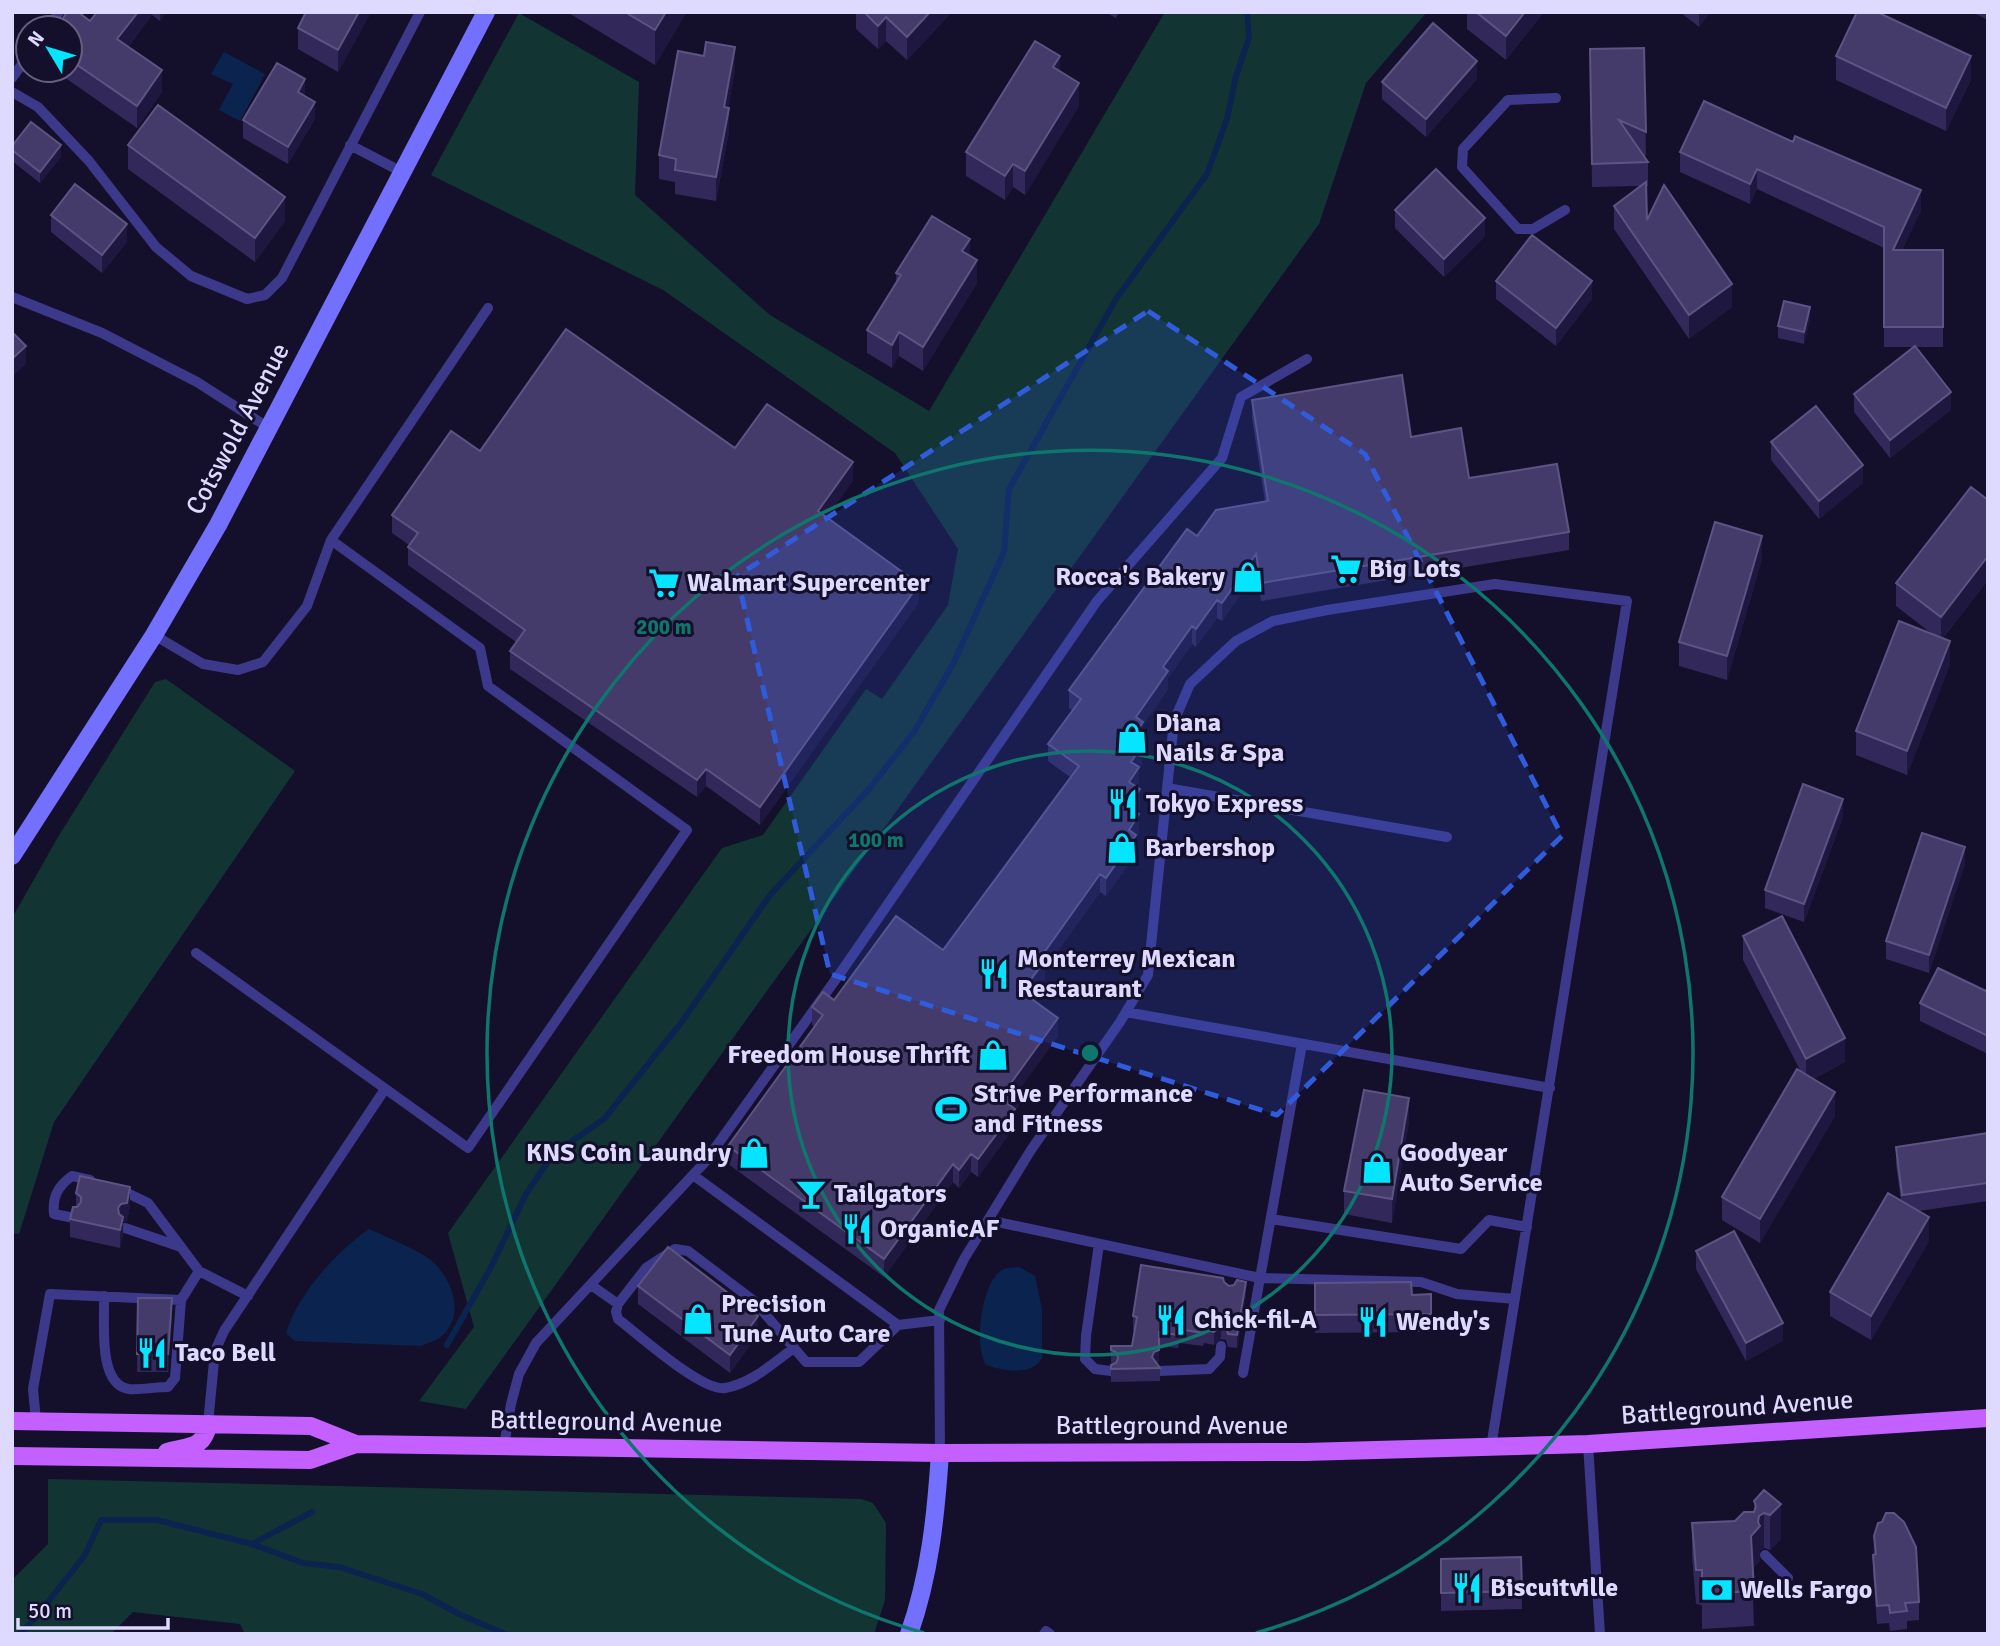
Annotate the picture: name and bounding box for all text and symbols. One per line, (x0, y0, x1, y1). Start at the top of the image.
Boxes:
north arrow (14, 14, 84, 84)
text: N (23, 27, 50, 52)
street label: Cotswold Avenue (179, 338, 297, 520)
supermarket icon: Big Lots (1329, 552, 1363, 586)
place label: Big Lots (1369, 553, 1461, 585)
shop icon: Rocca's Bakery (1231, 560, 1265, 594)
place label: Rocca's Bakery (1055, 561, 1225, 593)
supermarket icon: Walmart Supercenter (647, 566, 681, 600)
place label: Walmart Supercenter (687, 567, 931, 599)
text: 200 m (636, 614, 692, 640)
place label: Diana Nails & Spa (1155, 707, 1284, 769)
shop icon: Diana Nails & Spa (1115, 721, 1149, 755)
restaurant icon: Tokyo Express (1106, 787, 1140, 821)
place label: Tokyo Express (1146, 788, 1303, 820)
text: 100 m (848, 827, 904, 853)
shop icon: Barbershop (1105, 831, 1139, 865)
place label: Barbershop (1145, 832, 1275, 864)
place label: Monterrey Mexican Restaurant (1017, 943, 1236, 1005)
restaurant icon: Monterrey Mexican Restaurant (977, 957, 1011, 991)
shop icon: Freedom House Thrift (976, 1038, 1010, 1072)
place label: Freedom House Thrift (727, 1039, 970, 1071)
centre of rings (1078, 1041, 1102, 1065)
place label: Strive Performance and Fitness (974, 1078, 1193, 1140)
sports icon: Strive Performance and Fitness (934, 1092, 968, 1126)
shop icon: KNS Coin Laundry (737, 1136, 771, 1170)
place label: KNS Coin Laundry (526, 1137, 731, 1169)
place label: Goodyear Auto Service (1400, 1137, 1543, 1199)
shop icon: Goodyear Auto Service (1360, 1151, 1394, 1185)
bar icon: Tailgators (794, 1177, 828, 1211)
place label: Tailgators (834, 1178, 947, 1210)
restaurant icon: OrganicAF (840, 1212, 874, 1246)
place label: OrganicAF (880, 1213, 1000, 1245)
place label: Precision Tune Auto Care (721, 1288, 891, 1350)
shop icon: Precision Tune Auto Care (681, 1302, 715, 1336)
restaurant icon: Chick-fil-A (1154, 1303, 1188, 1337)
place label: Chick-fil-A (1194, 1304, 1317, 1336)
restaurant icon: Wendy's (1356, 1305, 1390, 1339)
place label: Wendy's (1396, 1306, 1490, 1338)
restaurant icon: Taco Bell (135, 1336, 169, 1370)
place label: Taco Bell (175, 1337, 276, 1369)
street label: Battleground Avenue (1620, 1384, 1854, 1432)
street label: Battleground Avenue (489, 1404, 723, 1440)
street label: Battleground Avenue (1056, 1410, 1288, 1442)
restaurant icon: Biscuitville (1450, 1571, 1484, 1605)
place label: Biscuitville (1490, 1572, 1618, 1604)
bank icon: Wells Fargo (1700, 1573, 1734, 1607)
place label: Wells Fargo (1740, 1574, 1872, 1606)
scale bar (18, 1586, 168, 1630)
text: 50 m (28, 1598, 72, 1624)

